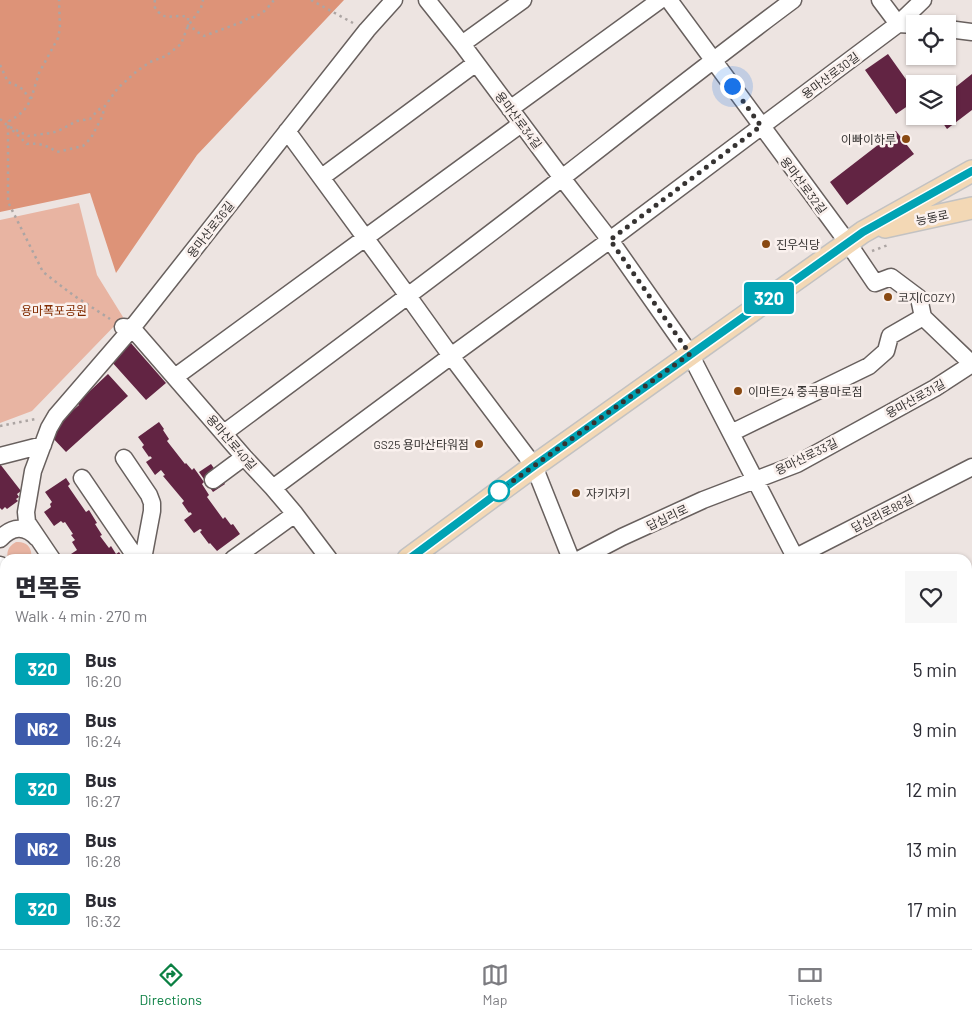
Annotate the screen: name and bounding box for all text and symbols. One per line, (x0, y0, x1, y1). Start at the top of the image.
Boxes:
map controls (906, 15, 956, 125)
button: locate (906, 15, 956, 65)
street label: 용마산로30길 (799, 49, 861, 101)
your location (720, 74, 745, 99)
button: layers (906, 75, 956, 125)
street label: 용마산로34길 (493, 89, 545, 151)
place label: 이빠이하루 (841, 132, 896, 146)
marker: 이빠이하루 (900, 133, 912, 145)
street label: 용마산로32길 (778, 154, 830, 216)
street label: 용마산로36길 (184, 198, 236, 260)
street label: 능동로 (914, 207, 950, 227)
place label: 진우식당 (776, 237, 820, 251)
marker: 진우식당 (760, 238, 772, 250)
line badge: 320 (740, 282, 798, 314)
text: 320 (754, 287, 784, 309)
place label: 코지(COZY) (898, 290, 955, 304)
marker: 코지(COZY) (882, 291, 894, 303)
park label: 용마폭포공원 (21, 303, 87, 317)
street label: 용마산로31길 (883, 376, 947, 420)
place label: 이마트24 중곡용마로점 (748, 384, 863, 398)
marker: 이마트24 중곡용마로점 (732, 385, 744, 397)
street label: 용마산로40길 (204, 412, 260, 472)
street label: 용마산로33길 (773, 435, 839, 477)
place label: GS25 용마산타워점 (373, 437, 469, 451)
marker: GS25 용마산타워점 (473, 438, 485, 450)
unlabelled marker (488, 480, 510, 502)
place label: 자키자키 (586, 486, 630, 500)
marker: 자키자키 (570, 487, 582, 499)
street label: 답십리로88길 (849, 491, 915, 535)
street label: 답십리로 (644, 501, 690, 533)
button: heart (905, 571, 957, 623)
text: 면목동 (15, 572, 81, 601)
text: Walk · 4 min · 270 m (15, 606, 147, 625)
text: Bus (85, 648, 117, 671)
text: 320 (27, 658, 58, 680)
text: 5 min (913, 658, 957, 681)
text: 16:20 (85, 671, 122, 690)
text: Bus (85, 708, 117, 731)
text: N62 (27, 718, 58, 740)
text: 9 min (913, 718, 957, 741)
text: 16:24 (85, 731, 122, 750)
text: Bus (85, 768, 117, 791)
text: 320 (27, 778, 58, 800)
text: 12 min (906, 778, 957, 801)
text: 16:27 (85, 791, 120, 810)
text: Bus (85, 828, 117, 851)
text: N62 (27, 838, 58, 860)
text: 13 min (906, 838, 957, 861)
text: 16:28 (85, 851, 121, 870)
text: Bus (85, 888, 117, 911)
text: 320 (27, 898, 58, 920)
text: 17 min (907, 898, 957, 921)
text: 16:32 (85, 911, 121, 930)
tab: Directions (139, 961, 202, 1008)
tab: Map (481, 961, 509, 1008)
tab: Tickets (788, 961, 833, 1008)

